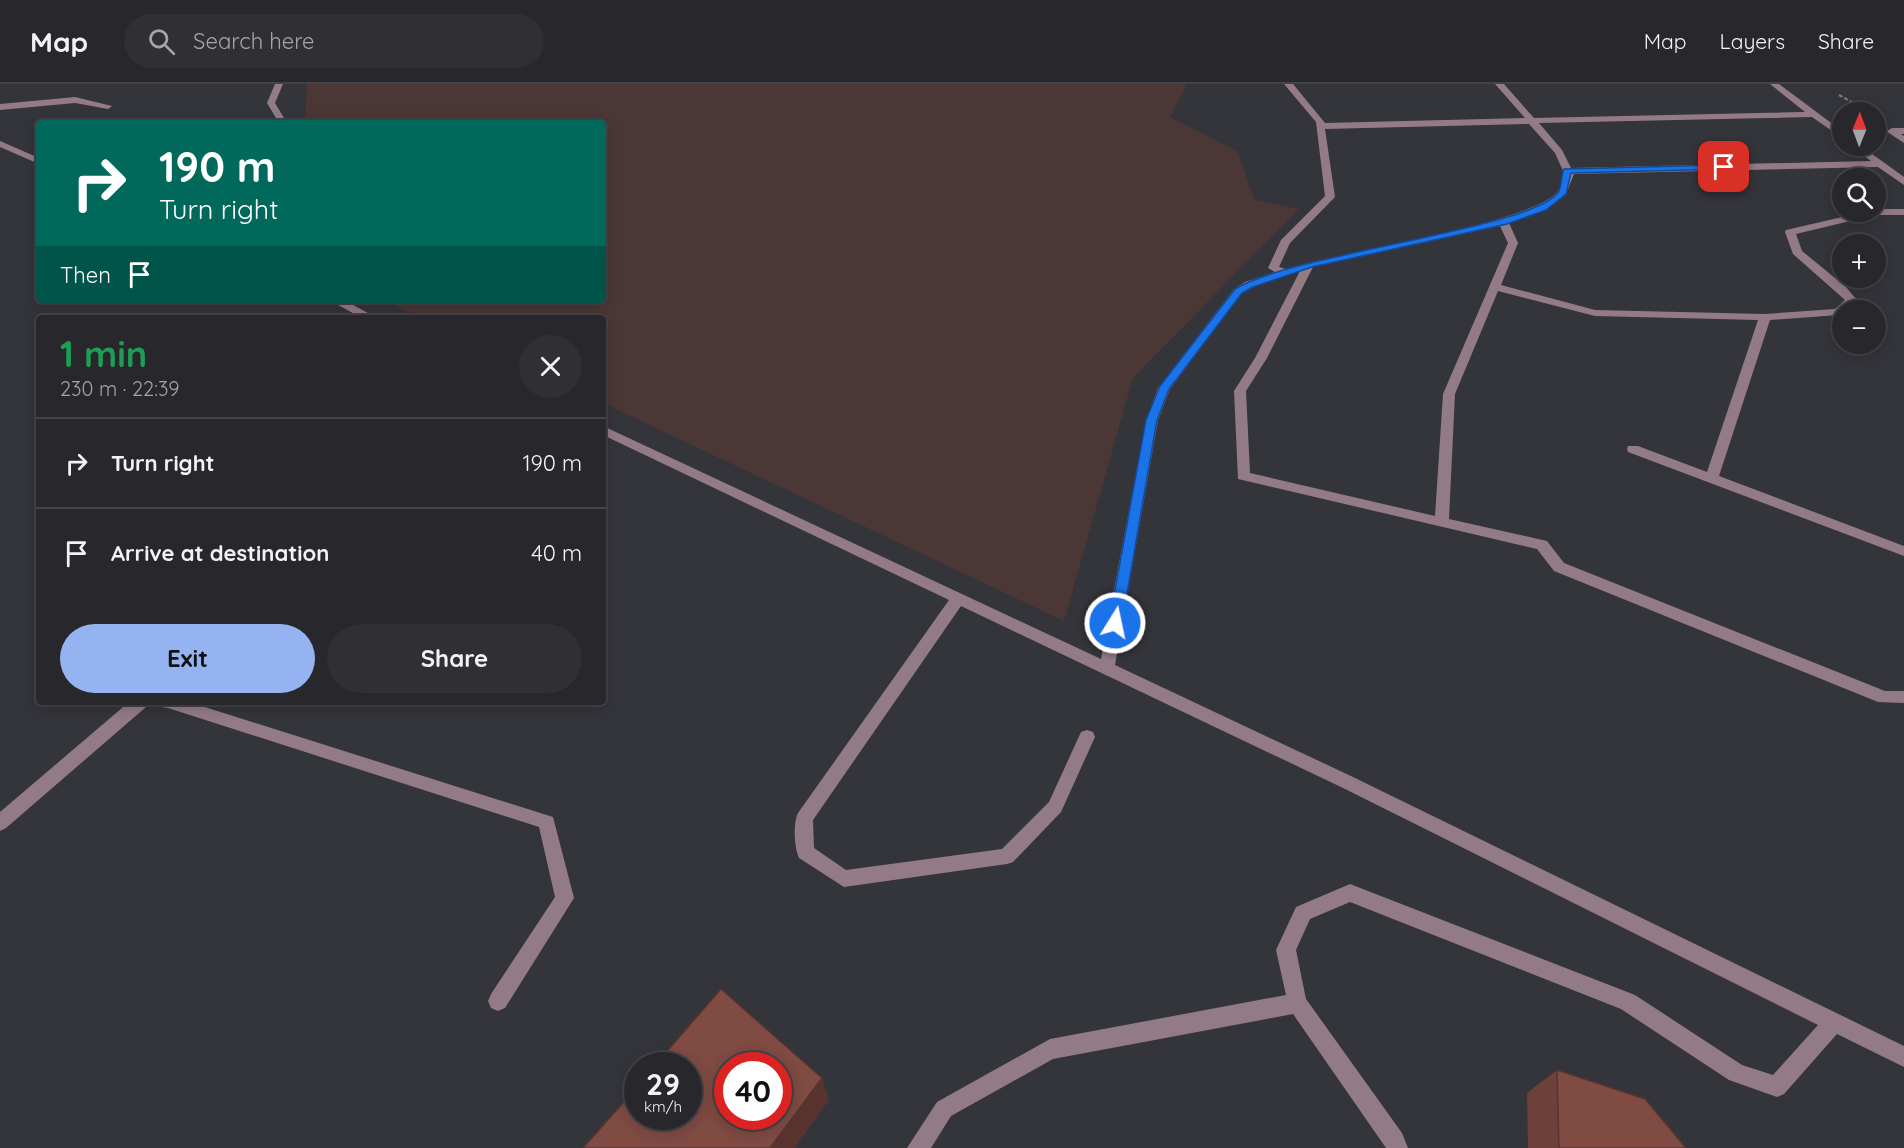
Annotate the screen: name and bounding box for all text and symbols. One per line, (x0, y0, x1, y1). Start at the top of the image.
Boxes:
search box (124, 14, 544, 68)
text: Map (30, 24, 88, 59)
icon: search (145, 25, 178, 58)
text: Search here (193, 27, 315, 55)
text: Map (1644, 28, 1687, 54)
text: Layers (1720, 28, 1785, 54)
text: Share (1818, 28, 1874, 54)
north arrow (1832, 102, 1886, 156)
map controls (1832, 102, 1886, 354)
text: 190 m (159, 140, 275, 193)
pin (1698, 141, 1749, 192)
icon: right (60, 144, 138, 222)
icon: arrive (1707, 150, 1740, 183)
button: search (1832, 168, 1886, 222)
text: Turn right (159, 192, 278, 226)
button: + (1832, 234, 1886, 288)
icon: arrive (123, 258, 156, 291)
text: Then (60, 261, 111, 289)
button: − (1832, 300, 1886, 354)
text: 1 min (60, 331, 147, 376)
button: close (519, 335, 582, 398)
text: 230 m · 22:39 (60, 376, 180, 401)
icon: right (60, 447, 93, 480)
text: Turn right (111, 449, 215, 477)
text: 190 m (522, 449, 582, 477)
icon: arrive (60, 537, 93, 570)
text: Arrive at destination (111, 539, 329, 567)
text: 40 m (531, 539, 582, 567)
position arrow (1083, 591, 1147, 655)
button: Exit (60, 624, 315, 693)
button: Share (327, 624, 582, 693)
speed limit sign: 40 (714, 1052, 792, 1130)
text: 29 (646, 1065, 680, 1103)
text: km/h (644, 1097, 682, 1116)

